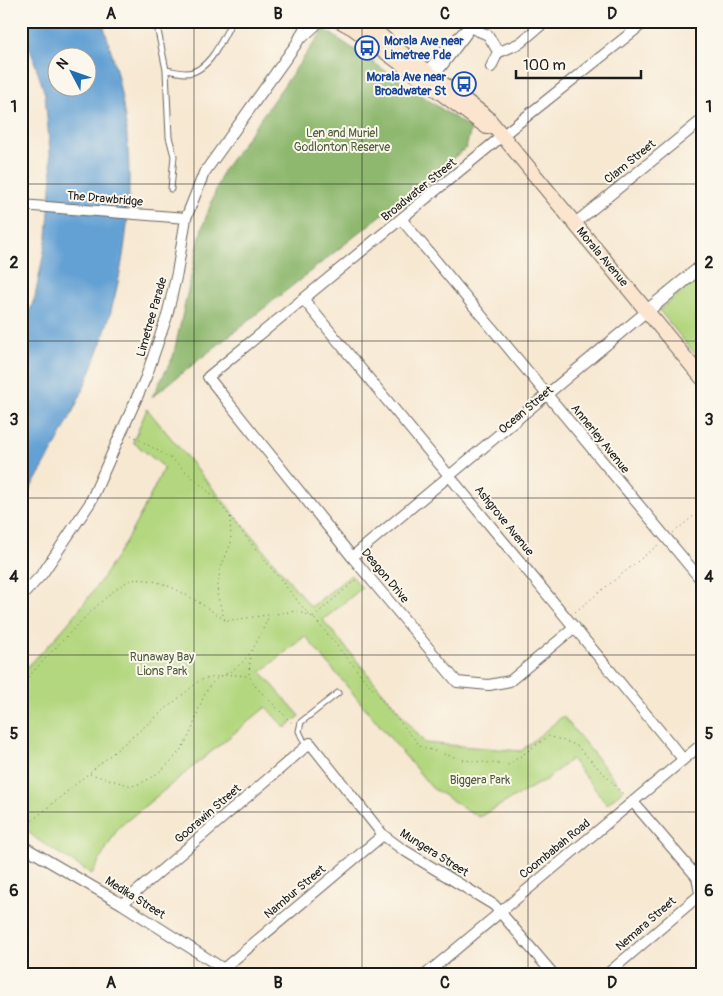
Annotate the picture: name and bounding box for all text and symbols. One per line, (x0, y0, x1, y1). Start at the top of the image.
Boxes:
text: A (106, 4, 117, 24)
text: B (273, 4, 283, 24)
text: C (440, 4, 450, 24)
text: D (607, 4, 617, 24)
place label: Morala Ave near Limetree Pde (384, 34, 464, 63)
bus stop icon: Morala Ave near Limetree Pde (354, 35, 380, 61)
north arrow (48, 48, 98, 98)
scale bar (516, 48, 640, 80)
text: N (53, 55, 72, 73)
text: 100 m (523, 56, 566, 75)
place label: Morala Ave near Broadwater St (366, 70, 447, 99)
bus stop icon: Morala Ave near Broadwater St (451, 71, 477, 97)
text: 1 (11, 97, 17, 117)
text: 1 (706, 97, 712, 117)
park label: Len and Muriel Godlonton Reserve (294, 126, 390, 155)
street label: Clam Street (601, 137, 659, 187)
street label: Broadwater Street (378, 155, 460, 225)
street label: The Drawbridge (66, 188, 144, 210)
street label: Morala Avenue (573, 224, 631, 290)
text: 2 (10, 253, 19, 273)
text: 2 (705, 253, 714, 273)
street label: Limetree Parade (133, 275, 171, 358)
street label: Ocean Street (496, 383, 557, 437)
street label: Annerley Avenue (567, 401, 633, 477)
text: 3 (10, 410, 19, 430)
text: 3 (705, 410, 714, 430)
street label: Ashgrove Avenue (471, 483, 537, 559)
street label: Deagon Drive (358, 546, 412, 606)
text: 4 (9, 567, 19, 587)
text: 4 (704, 567, 714, 587)
park label: Runaway Bay Lions Park (130, 650, 194, 679)
text: 5 (10, 724, 19, 744)
text: 5 (705, 724, 714, 744)
park label: Biggera Park (450, 773, 510, 788)
street label: Goorawin Street (172, 781, 244, 847)
street label: Coombabah Road (517, 816, 593, 882)
street label: Mungera Street (397, 826, 471, 880)
street label: Nambur Street (261, 862, 329, 922)
street label: Medika Street (102, 874, 168, 923)
text: 6 (9, 881, 19, 901)
text: 6 (704, 881, 714, 901)
street label: Nemara Street (613, 894, 679, 954)
text: A (106, 973, 117, 993)
text: B (273, 973, 283, 993)
text: C (440, 973, 450, 993)
text: D (607, 973, 617, 993)

